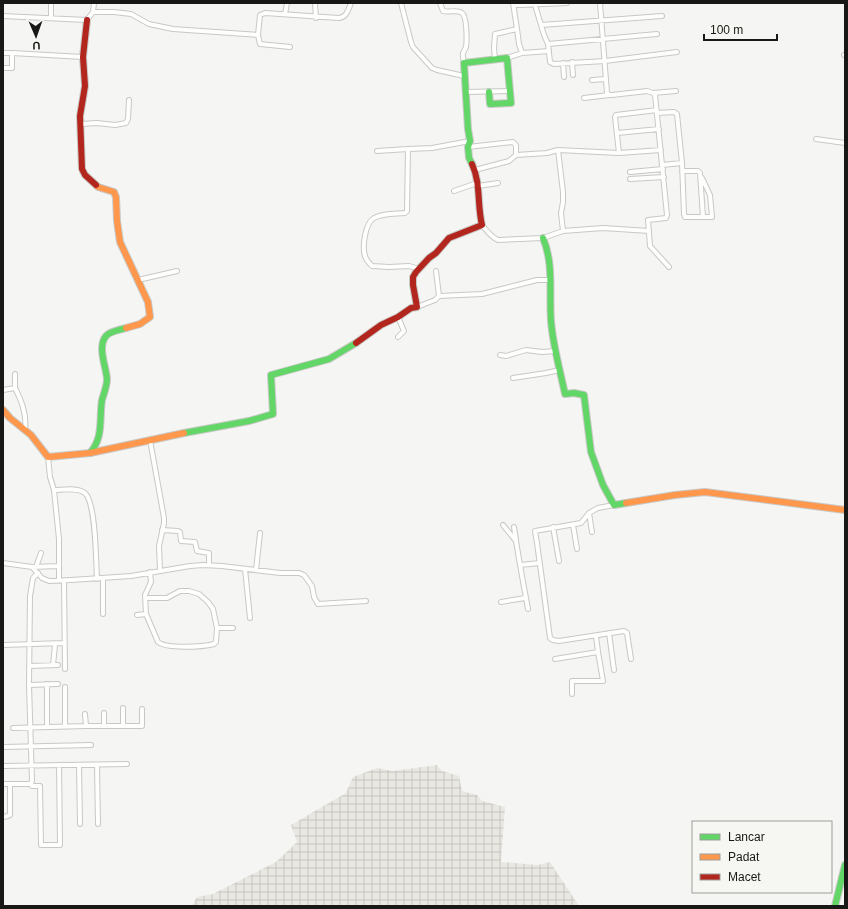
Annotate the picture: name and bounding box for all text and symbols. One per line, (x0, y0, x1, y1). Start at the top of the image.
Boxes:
north arrow (16, 16, 56, 56)
scale bar (704, 16, 777, 42)
text: 100 m (710, 23, 743, 37)
text: U (32, 40, 41, 52)
legend (692, 821, 832, 893)
text: Lancar (728, 830, 765, 844)
text: Padat (728, 850, 760, 864)
text: Macet (728, 870, 761, 884)

